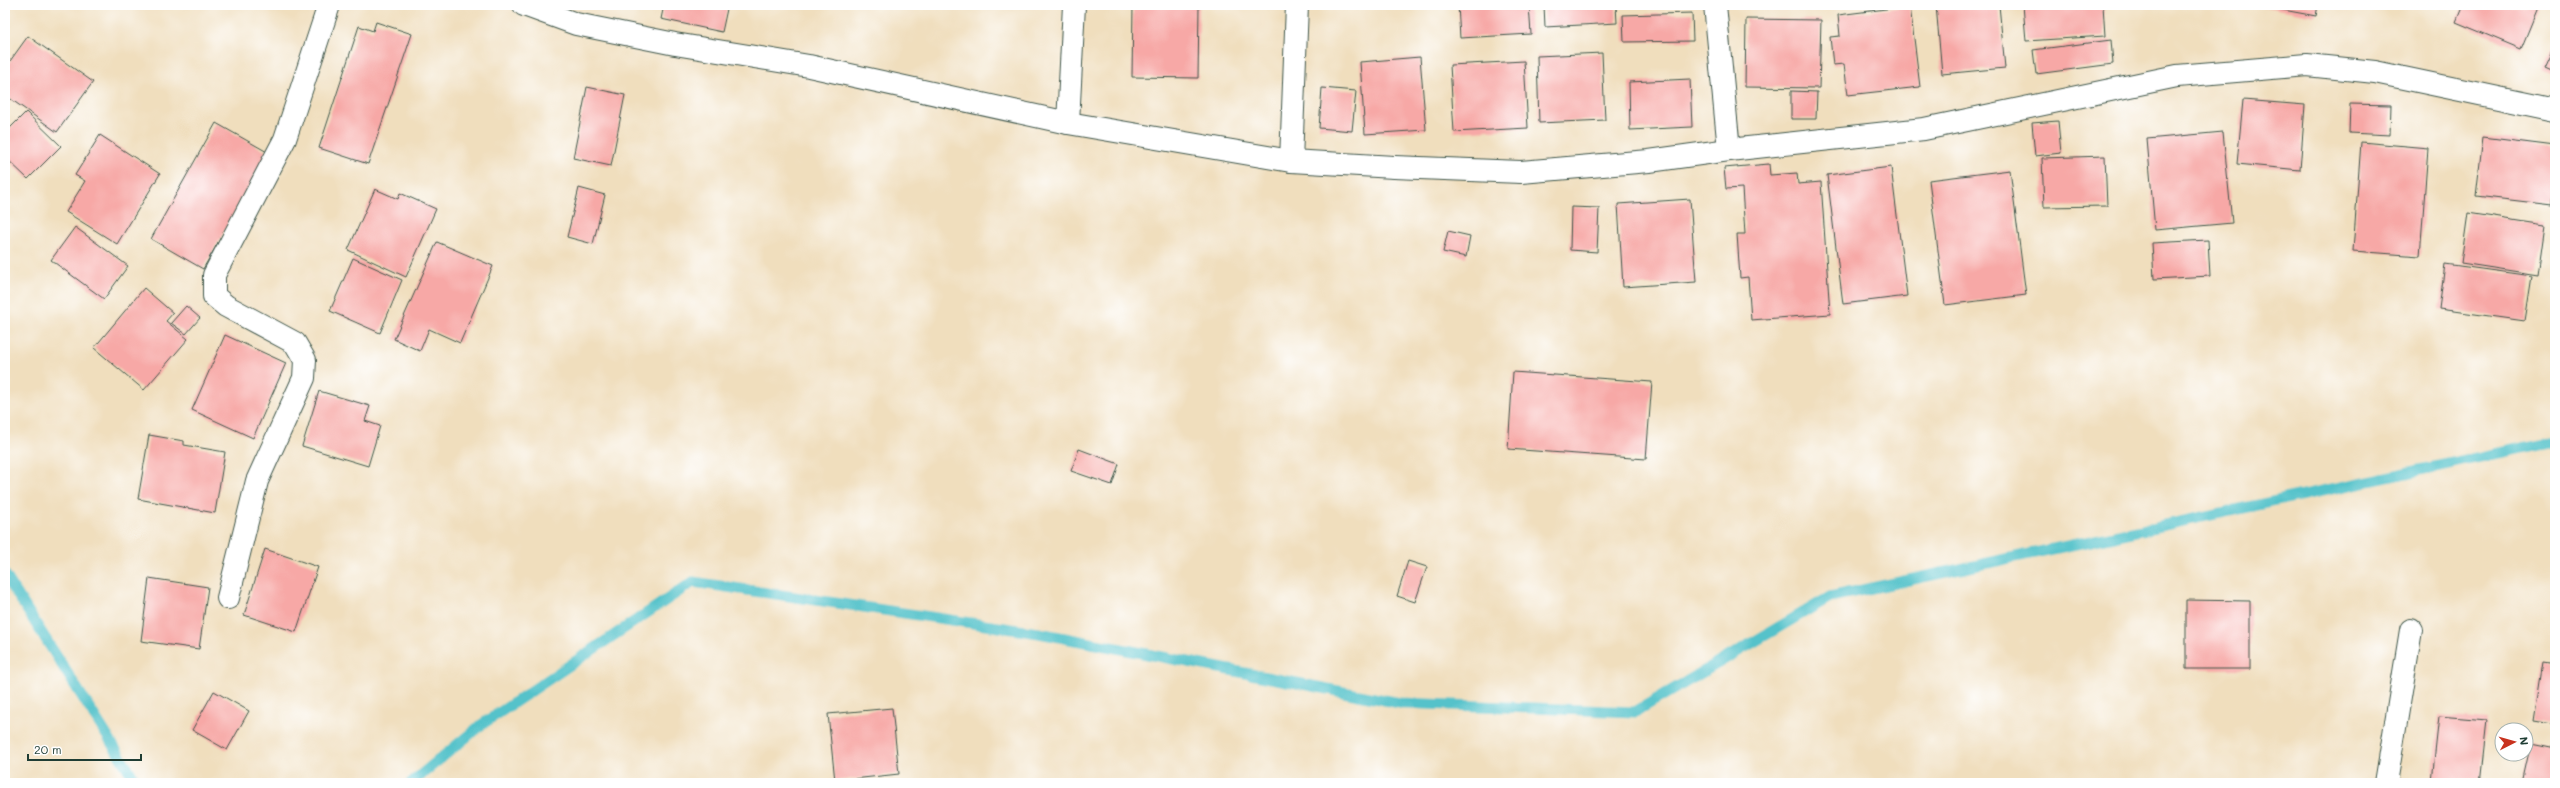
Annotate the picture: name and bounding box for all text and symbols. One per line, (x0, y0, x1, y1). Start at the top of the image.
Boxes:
north arrow (2494, 722, 2534, 762)
scale bar (28, 736, 141, 762)
text: N (2517, 736, 2532, 746)
text: 20 m (34, 741, 62, 757)

